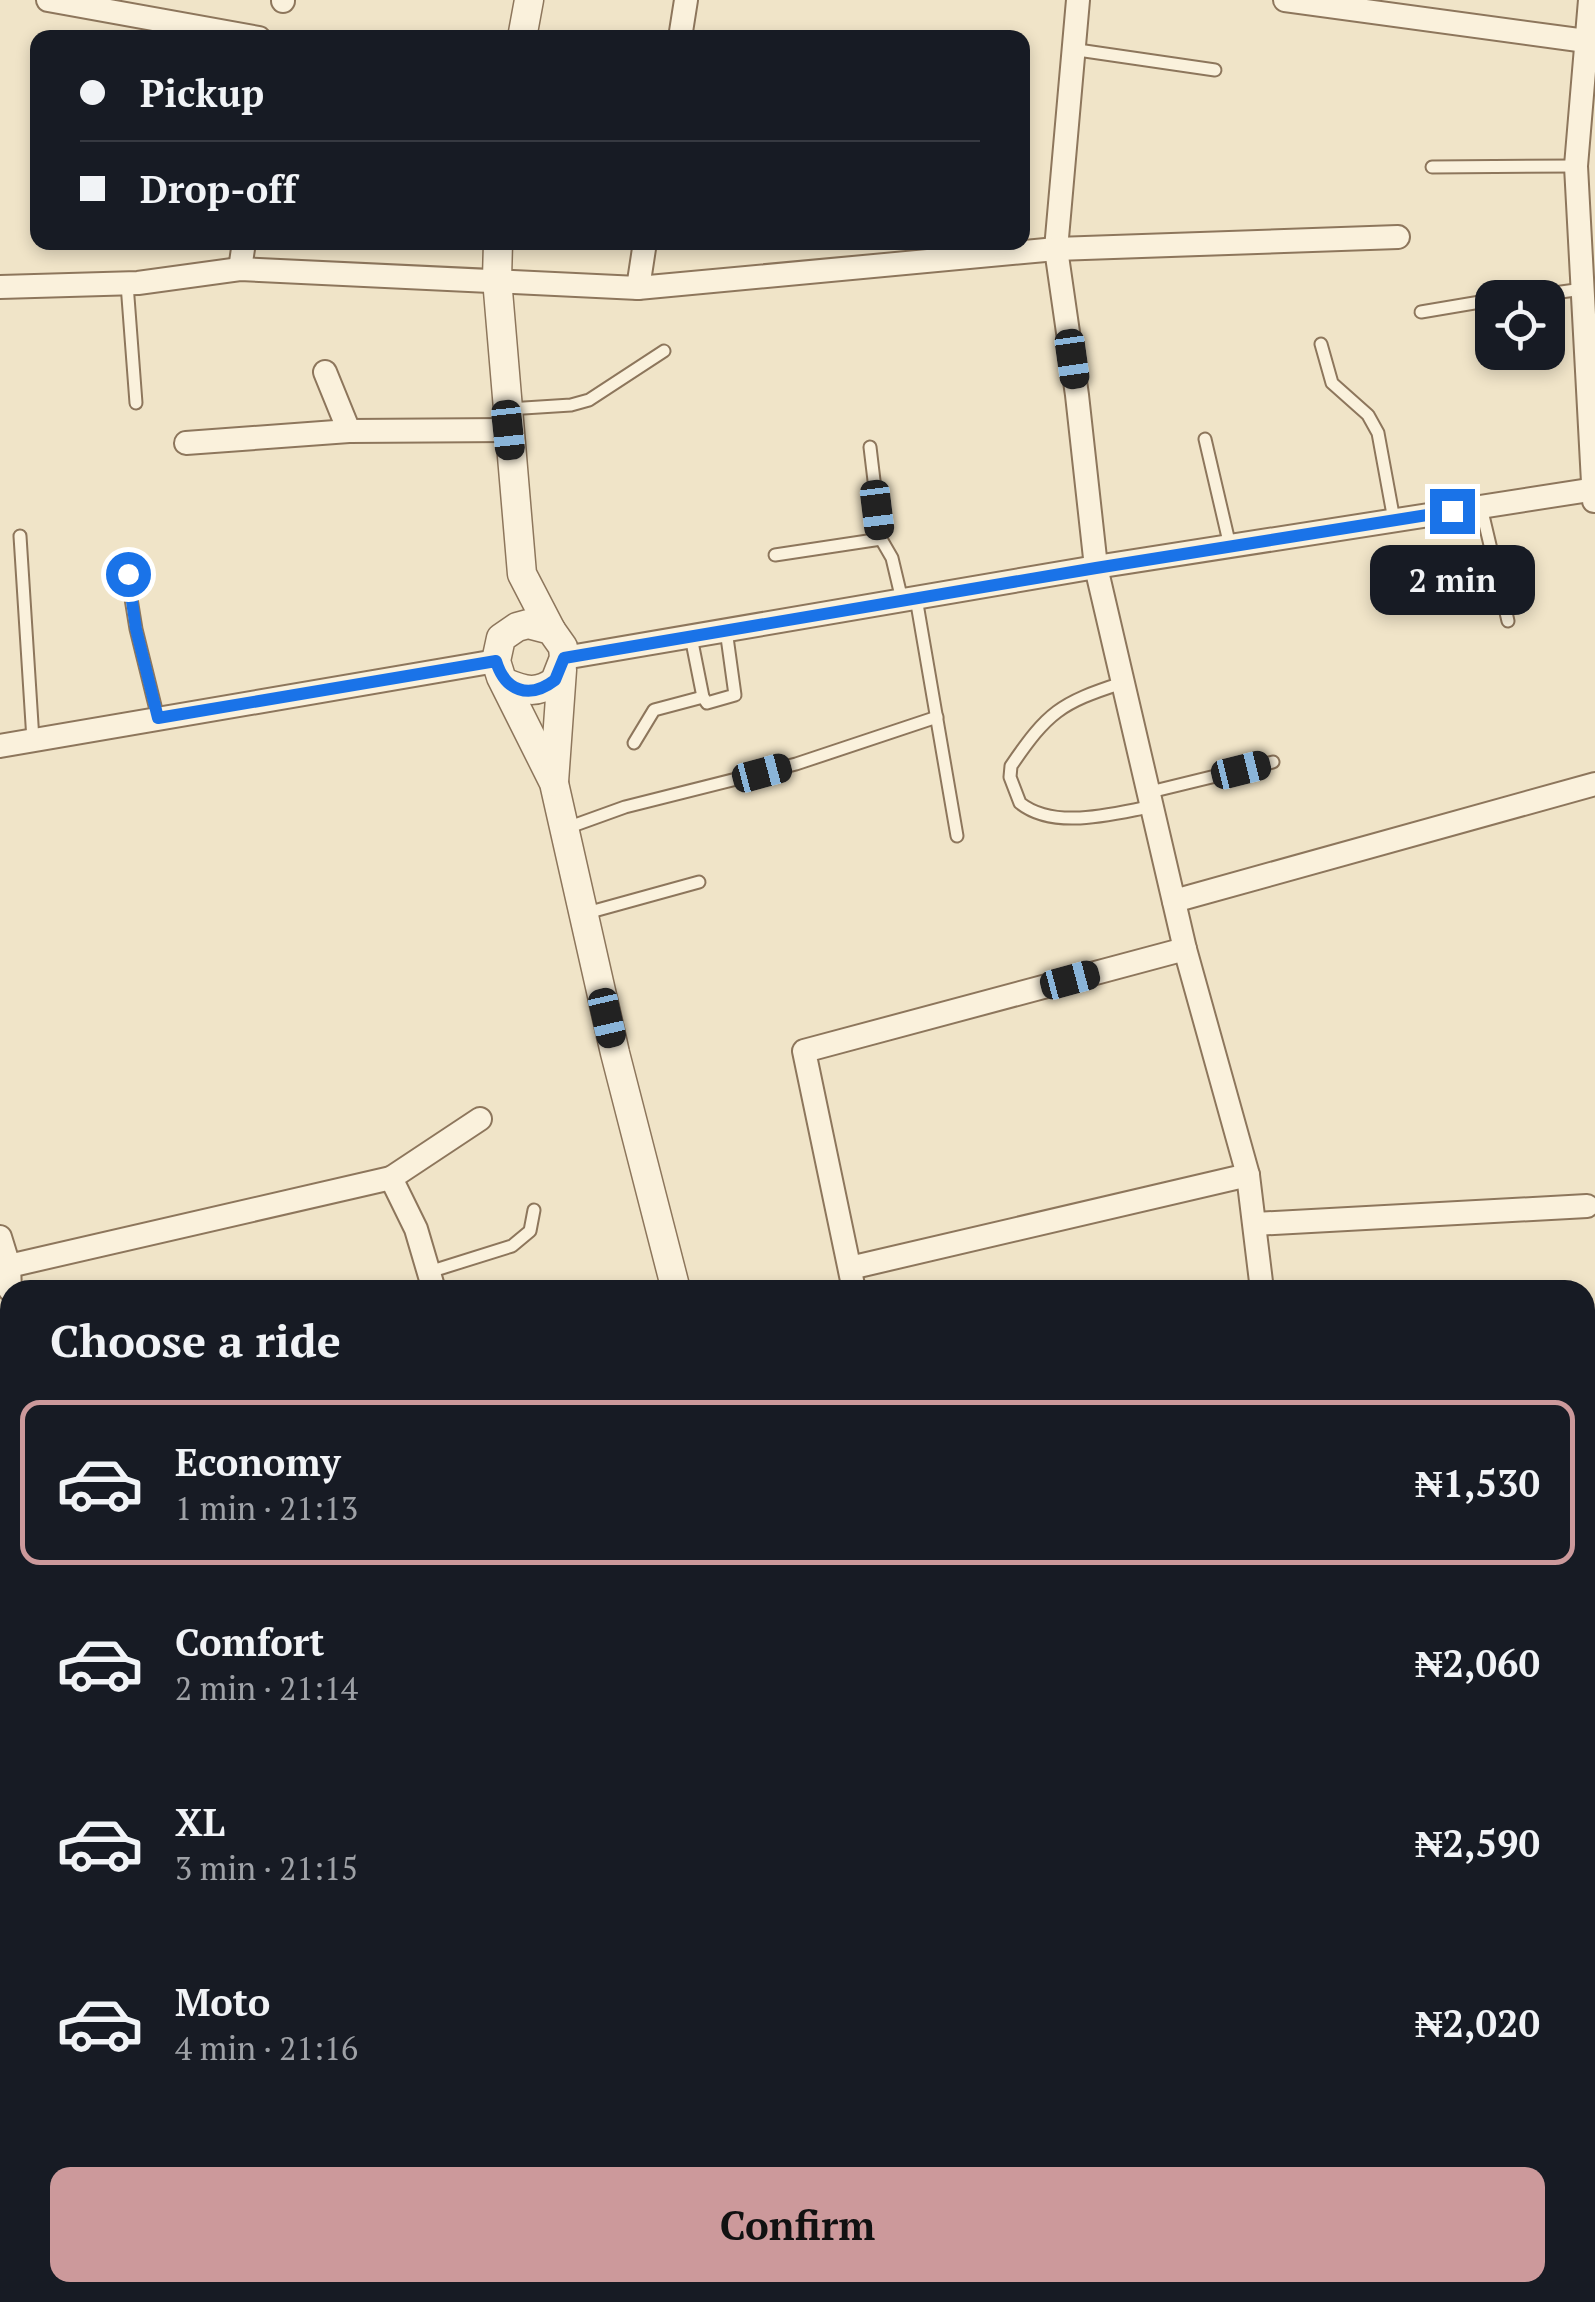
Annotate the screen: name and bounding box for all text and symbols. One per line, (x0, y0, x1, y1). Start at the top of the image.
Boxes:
text: Pickup (140, 68, 264, 118)
text: Drop-off (140, 164, 297, 214)
map controls (1475, 280, 1565, 370)
button: locate (1475, 280, 1565, 370)
car (1053, 327, 1091, 391)
car (490, 399, 526, 461)
car (858, 478, 896, 542)
route end (1430, 489, 1475, 534)
callout: 2 min (1370, 546, 1534, 616)
route start (106, 552, 151, 597)
text: 2 min (1409, 559, 1496, 601)
car (1208, 748, 1274, 792)
car (729, 751, 795, 795)
car (1037, 958, 1103, 1002)
car (586, 985, 628, 1051)
text: Choose a ride (50, 1310, 341, 1370)
text: Economy (175, 1437, 341, 1487)
icon: car (55, 1438, 145, 1528)
text: ₦1,530 (1415, 1458, 1540, 1508)
text: 1 min · 21:13 (175, 1487, 358, 1529)
text: Comfort (175, 1617, 324, 1667)
icon: car (55, 1618, 145, 1708)
text: ₦2,060 (1415, 1638, 1540, 1688)
text: 2 min · 21:14 (175, 1667, 358, 1709)
text: XL (175, 1797, 225, 1847)
icon: car (55, 1798, 145, 1888)
text: ₦2,590 (1415, 1818, 1540, 1868)
text: 3 min · 21:15 (175, 1847, 358, 1889)
text: Moto (175, 1977, 270, 2027)
icon: car (55, 1978, 145, 2068)
text: ₦2,020 (1415, 1998, 1540, 2048)
text: 4 min · 21:16 (175, 2027, 358, 2069)
button: Confirm (50, 2167, 1545, 2282)

